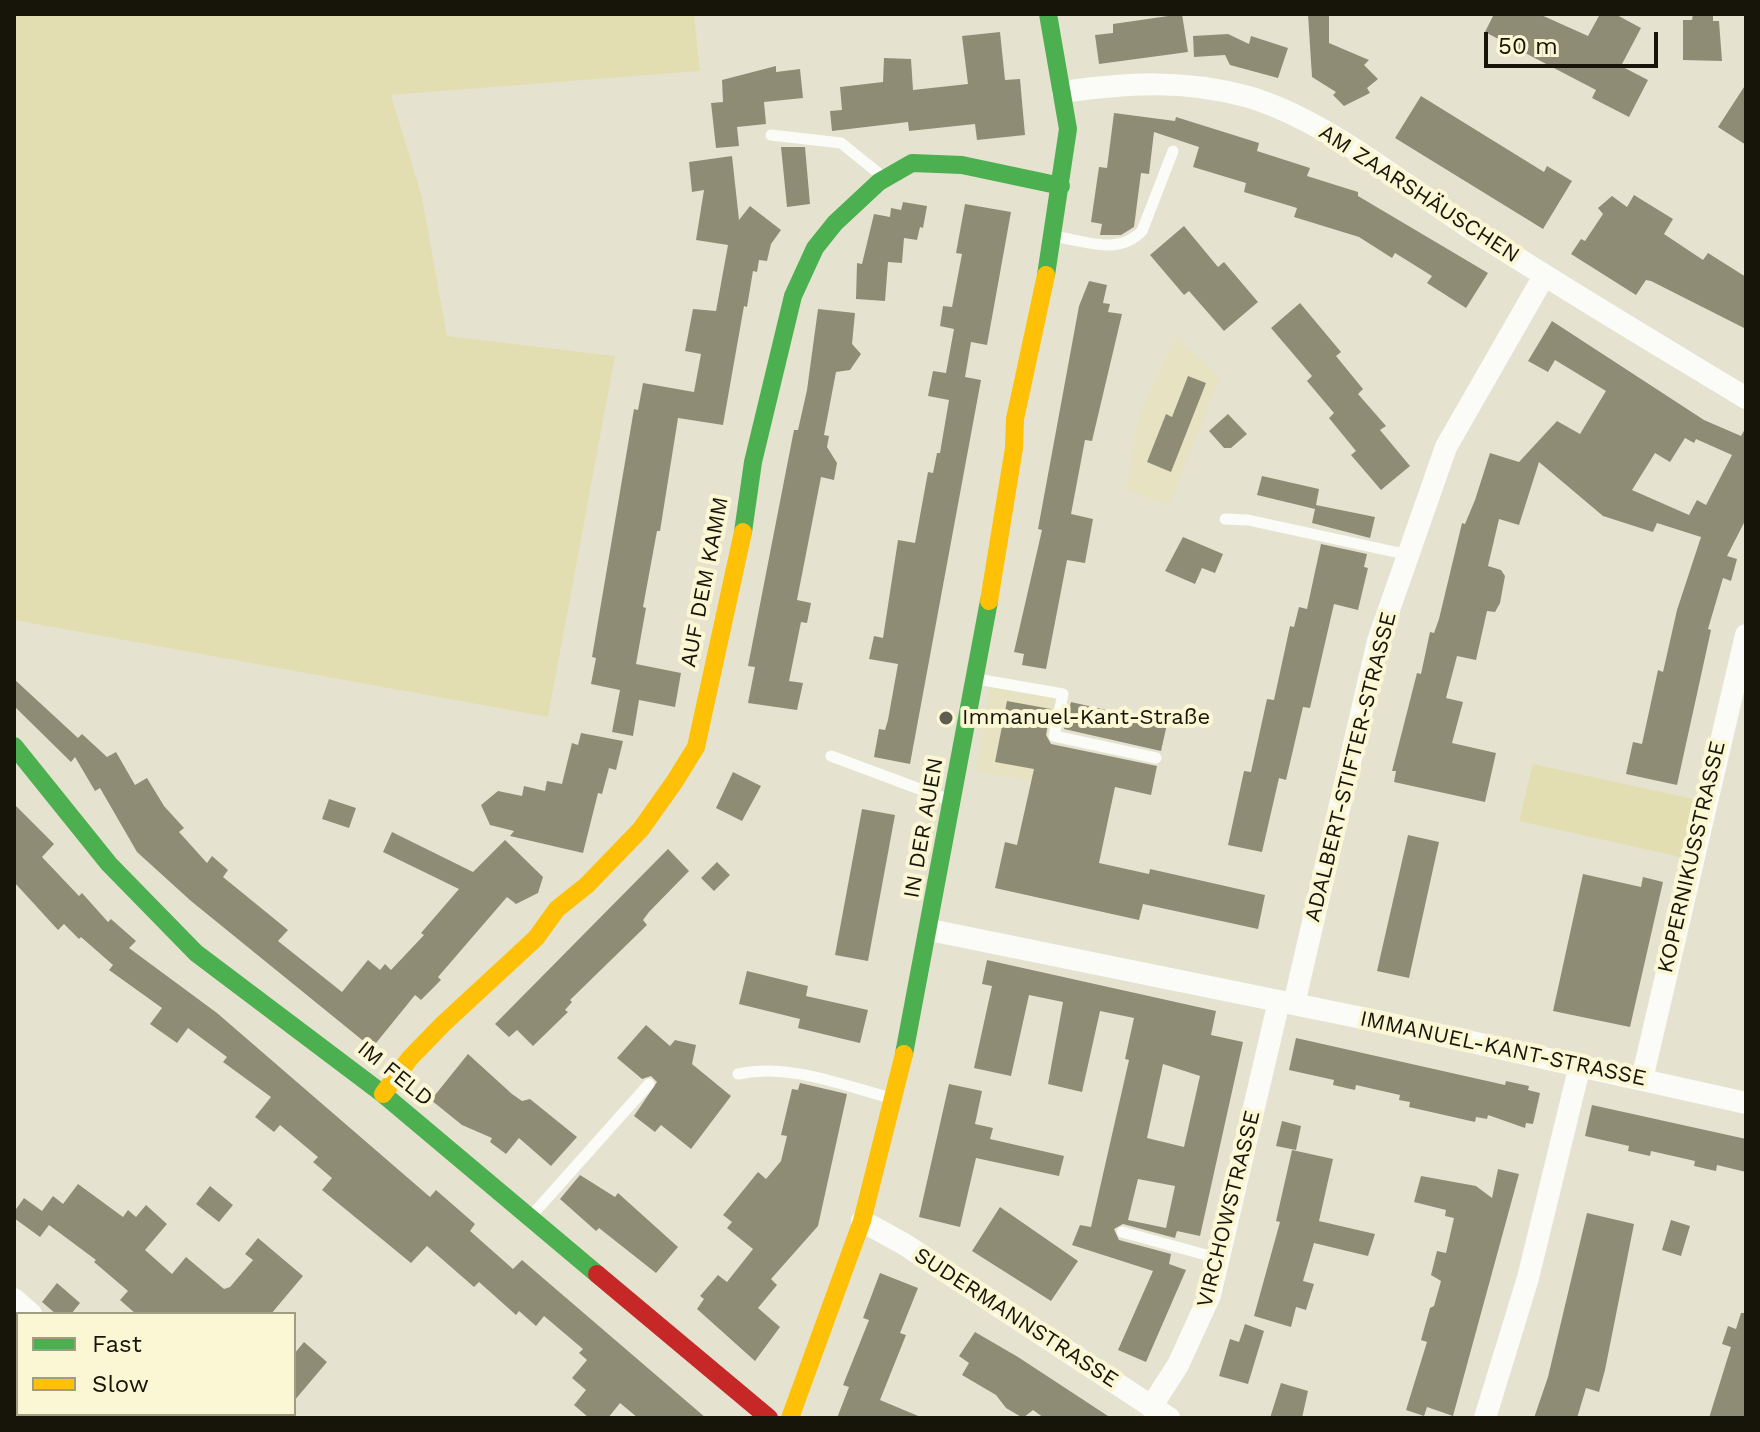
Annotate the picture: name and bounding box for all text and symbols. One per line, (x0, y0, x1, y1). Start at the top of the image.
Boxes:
scale bar (1488, 16, 1662, 66)
text: 50 m (1498, 32, 1558, 60)
street label: AM ZAARSHÄUSCHEN (1314, 119, 1524, 269)
street label: AUF DEM KAMM (676, 494, 734, 670)
street label: ADALBERT-STIFTER-STRASSE (1300, 609, 1402, 925)
place label: Immanuel-Kant-Straße (962, 705, 1210, 731)
marker: Immanuel-Kant-Straße (937, 709, 955, 727)
street label: KOPERNIKUSSTRASSE (1652, 739, 1732, 975)
street label: IN DER AUEN (899, 756, 949, 900)
street label: IMMANUEL-KANT-STRASSE (1358, 1006, 1648, 1092)
street label: IM FELD (352, 1036, 438, 1112)
street label: VIRCHOWSTRASSE (1192, 1108, 1266, 1310)
street label: SUDERMANNSTRASSE (909, 1242, 1123, 1394)
legend (16, 1312, 296, 1416)
text: Fast (92, 1330, 142, 1358)
text: Slow (92, 1370, 149, 1398)

